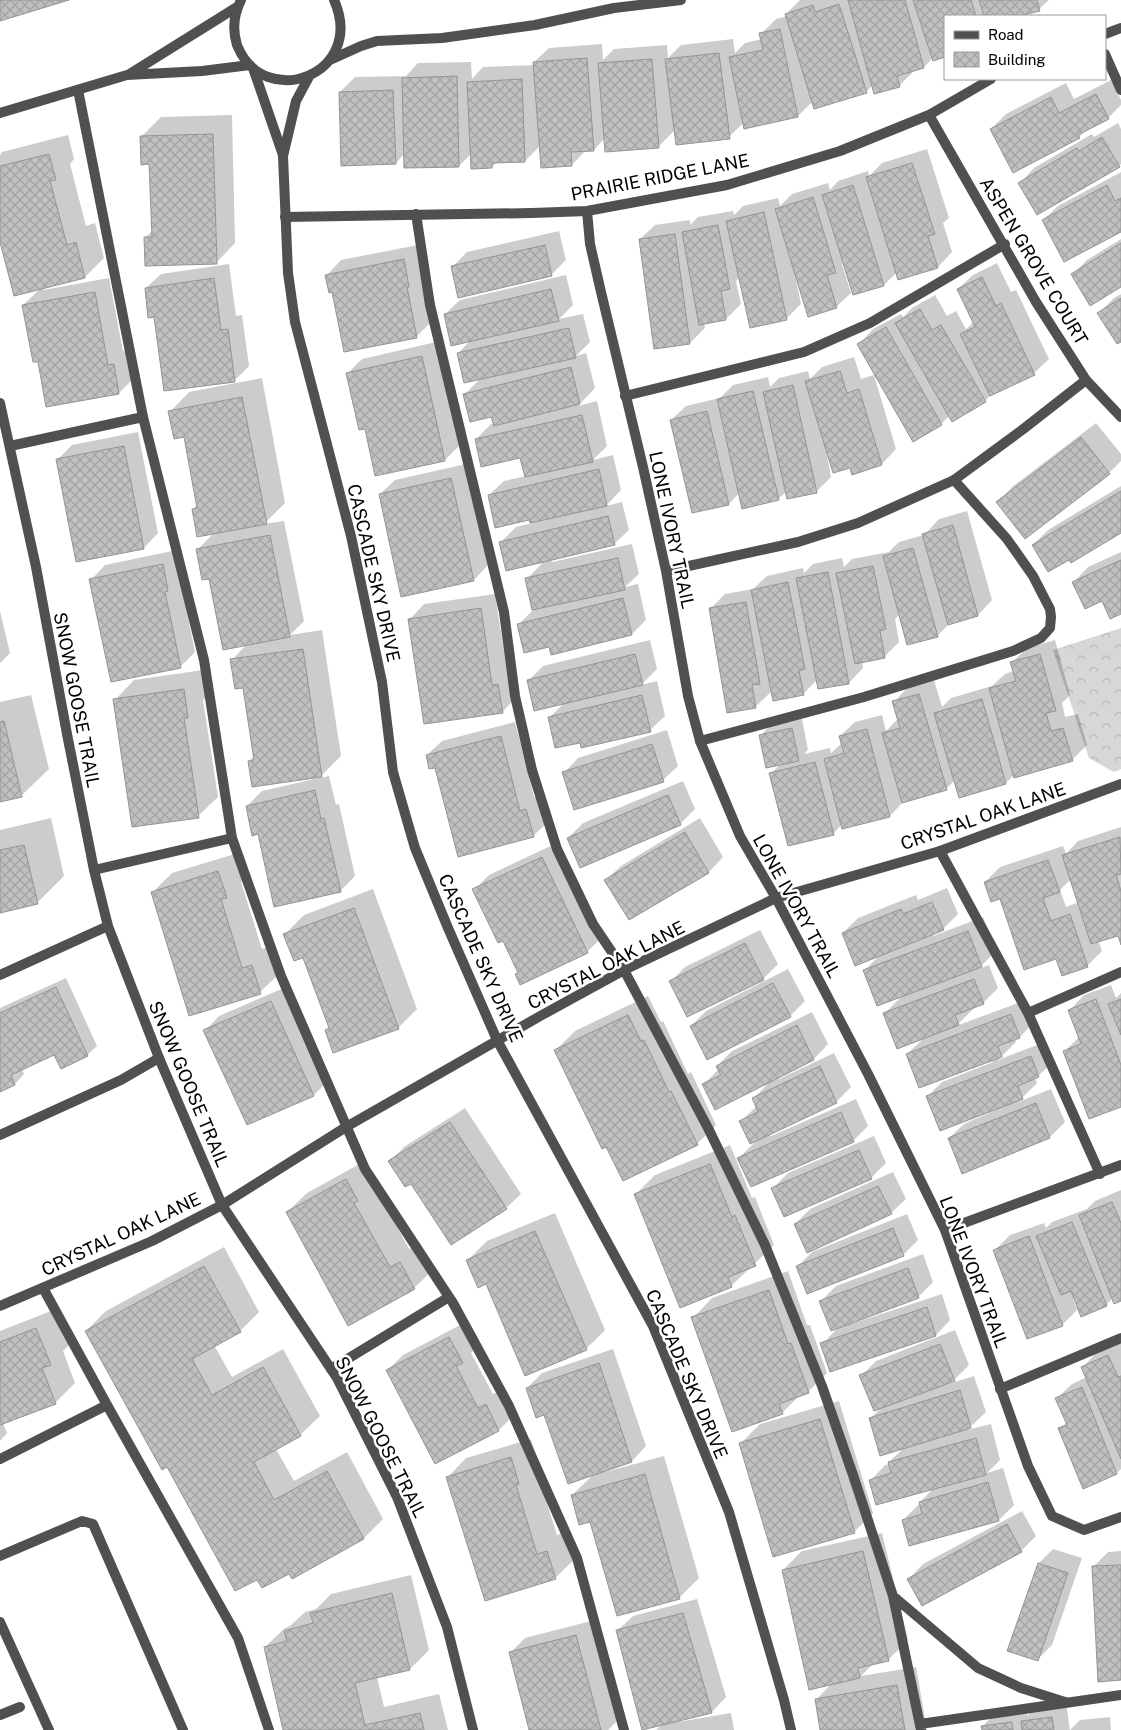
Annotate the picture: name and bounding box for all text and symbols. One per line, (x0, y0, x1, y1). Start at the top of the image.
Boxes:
legend (944, 15, 1106, 80)
text: Road (988, 26, 1024, 43)
text: Building (988, 51, 1046, 68)
street label: PRAIRIE RIDGE LANE (569, 149, 751, 205)
street label: ASPEN GROVE COURT (976, 173, 1093, 349)
street label: LONE IVORY TRAIL (645, 449, 699, 611)
street label: CASCADE SKY DRIVE (343, 482, 405, 664)
street label: SNOW GOOSE TRAIL (50, 610, 104, 790)
street label: CRYSTAL OAK LANE (898, 778, 1068, 854)
street label: LONE IVORY TRAIL (749, 831, 845, 981)
street label: CASCADE SKY DRIVE (434, 871, 528, 1045)
street label: CRYSTAL OAK LANE (524, 916, 688, 1014)
street label: SNOW GOOSE TRAIL (145, 998, 233, 1170)
street label: CRYSTAL OAK LANE (38, 1188, 204, 1280)
street label: LONE IVORY TRAIL (935, 1193, 1013, 1351)
street label: CASCADE SKY DRIVE (642, 1286, 732, 1462)
street label: SNOW GOOSE TRAIL (331, 1353, 431, 1521)

